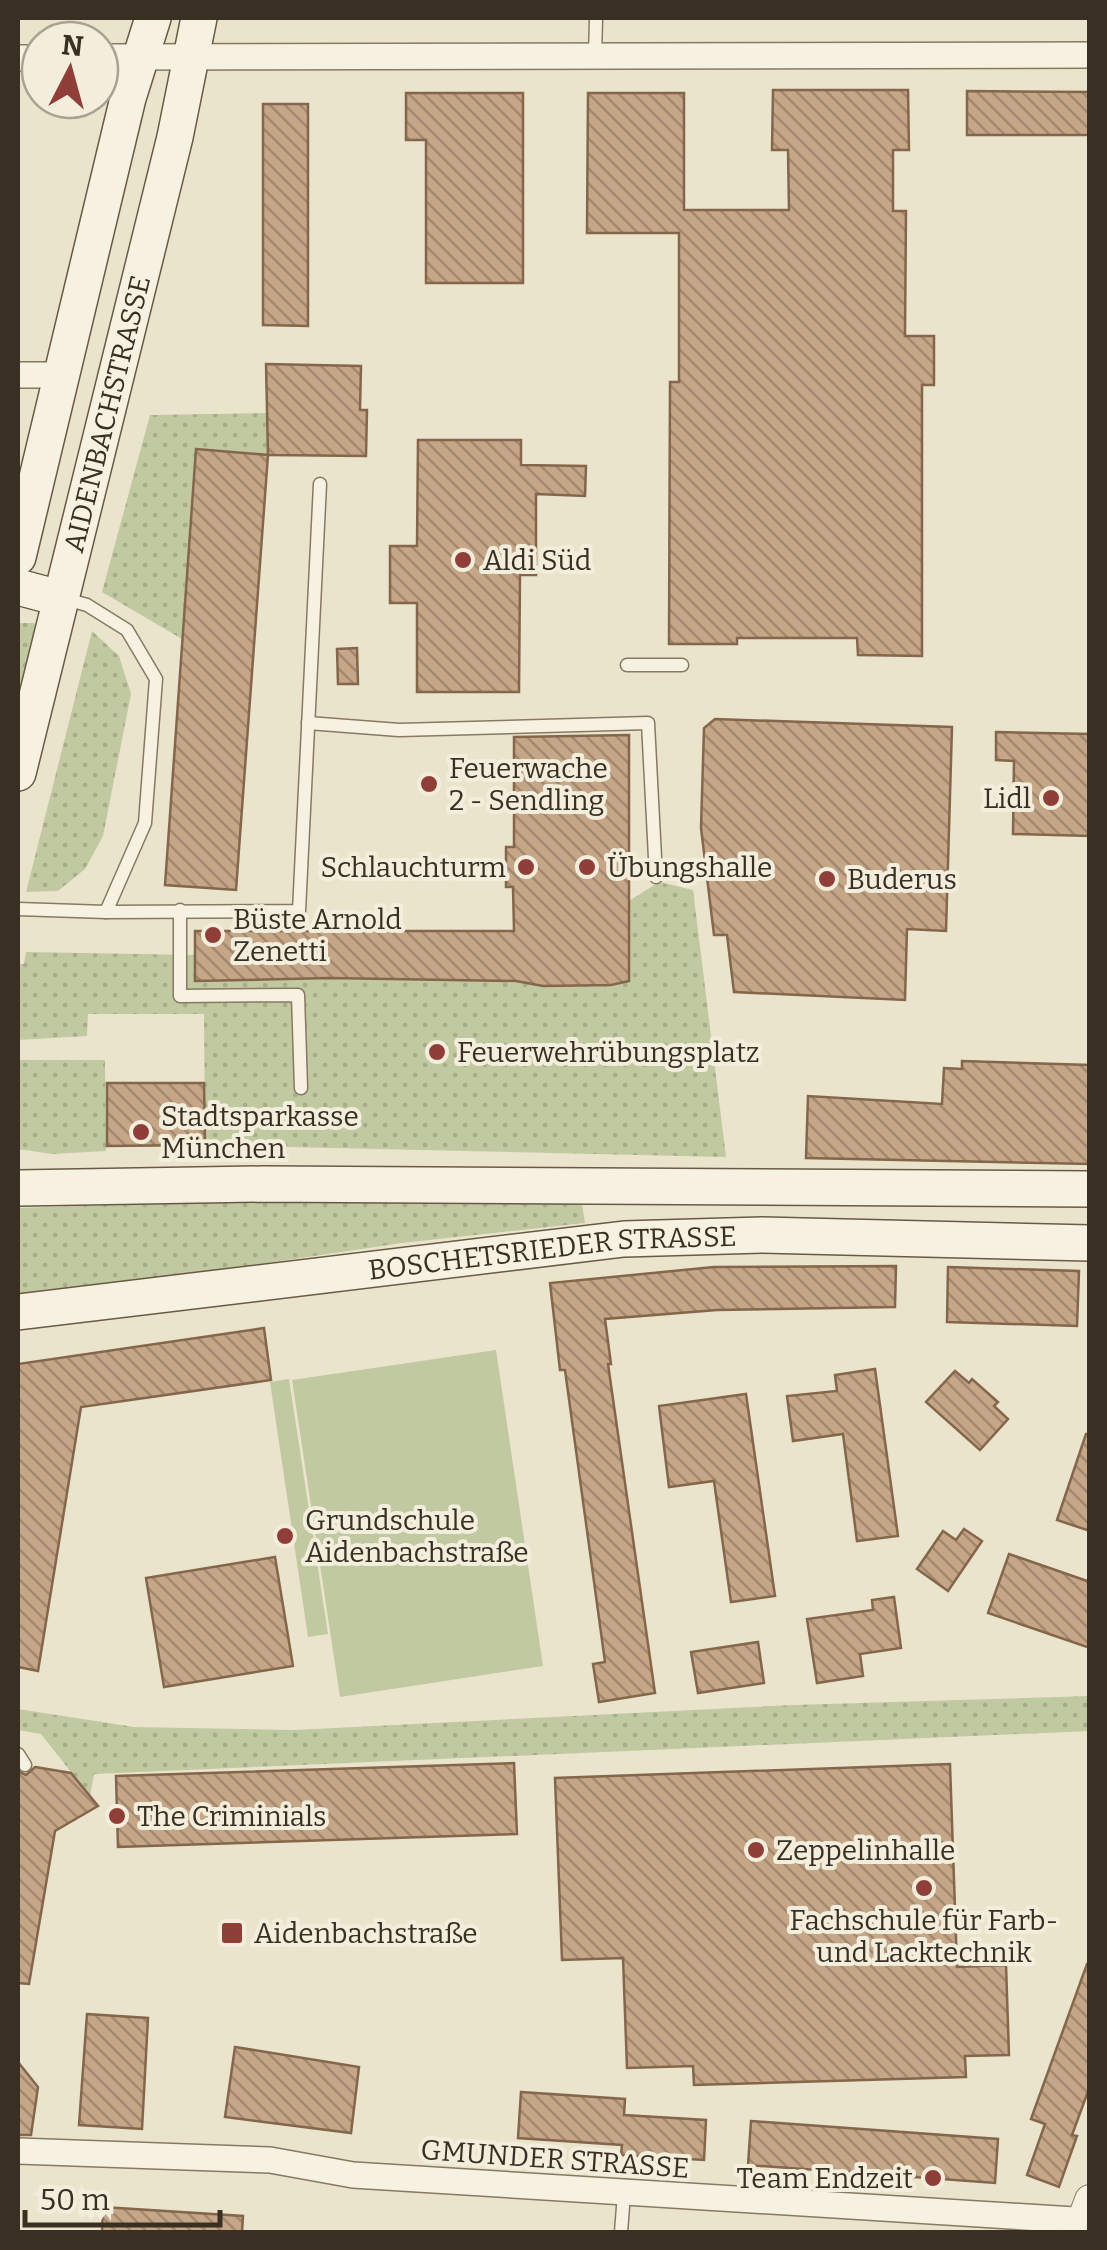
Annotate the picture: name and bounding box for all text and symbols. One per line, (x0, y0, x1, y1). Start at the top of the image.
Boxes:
north arrow (20, 20, 120, 120)
text: N (60, 28, 85, 63)
street label: AIDENBACHSTRASSE (57, 272, 157, 556)
place label: Aldi Süd (483, 544, 591, 577)
marker: Aldi Süd (452, 549, 474, 571)
place label: Feuerwache 2 - Sendling (449, 752, 608, 817)
marker: Feuerwache 2 - Sendling (418, 773, 440, 795)
place label: Lidl (983, 782, 1031, 815)
marker: Lidl (1040, 787, 1062, 809)
place label: Schlauchturm (320, 851, 506, 884)
place label: Übungshalle (607, 851, 772, 884)
marker: Schlauchturm (515, 856, 537, 878)
marker: Übungshalle (576, 856, 598, 878)
place label: Buderus (847, 863, 957, 896)
marker: Buderus (816, 868, 838, 890)
place label: Büste Arnold Zenetti (233, 903, 402, 968)
marker: Büste Arnold Zenetti (202, 924, 224, 946)
place label: Feuerwehrübungsplatz (457, 1036, 760, 1069)
marker: Feuerwehrübungsplatz (426, 1041, 448, 1063)
place label: Stadtsparkasse München (161, 1100, 359, 1165)
marker: Stadtsparkasse München (130, 1121, 152, 1143)
street label: BOSCHETSRIEDER STRASSE (366, 1219, 737, 1286)
place label: Grundschule Aidenbachstraße (305, 1504, 529, 1569)
marker: Grundschule Aidenbachstraße (274, 1525, 296, 1547)
place label: The Criminials (137, 1800, 327, 1833)
marker: The Criminials (106, 1805, 128, 1827)
place label: Zeppelinhalle (776, 1834, 955, 1867)
marker: Zeppelinhalle (745, 1839, 767, 1861)
marker: Fachschule für Farb- und Lacktechnik (913, 1877, 935, 1899)
place label: Fachschule für Farb- und Lacktechnik (790, 1904, 1058, 1969)
place label: Aidenbachstraße (254, 1917, 478, 1950)
marker: Aidenbachstraße (219, 1920, 245, 1946)
street label: GMUNDER STRASSE (420, 2133, 690, 2185)
place label: Team Endzeit (736, 2162, 913, 2195)
scale bar (25, 2165, 220, 2227)
marker: Team Endzeit (922, 2167, 944, 2189)
text: 50 m (40, 2182, 110, 2218)

